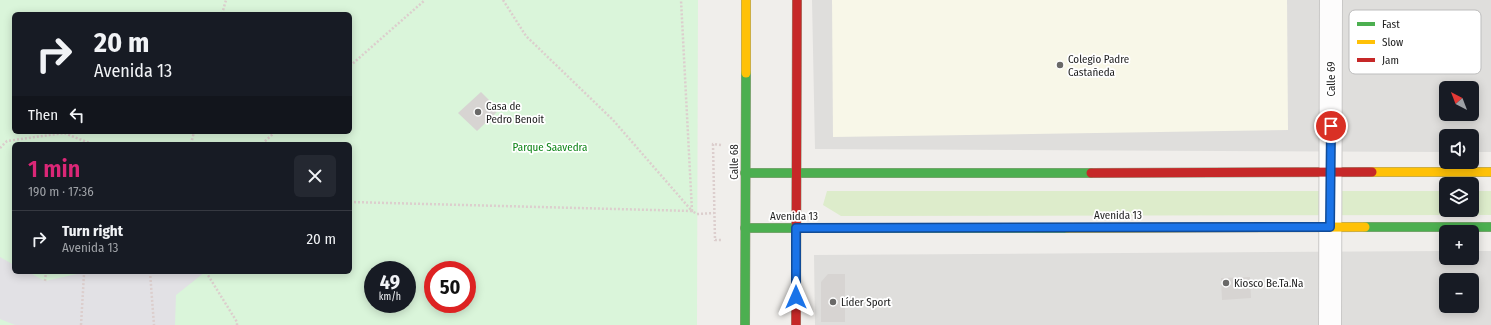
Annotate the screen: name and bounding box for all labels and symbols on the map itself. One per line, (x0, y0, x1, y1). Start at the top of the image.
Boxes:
legend (1349, 10, 1481, 74)
text: Fast (1382, 18, 1400, 31)
text: Slow (1382, 36, 1403, 49)
place label: Colegio Padre Castañeda (1068, 53, 1129, 79)
text: Jam (1382, 54, 1399, 67)
marker: Colegio Padre Castañeda (1055, 60, 1065, 70)
street label: Calle 69 (1325, 61, 1338, 97)
north arrow (1439, 81, 1479, 121)
place label: Casa de Pedro Benoit (486, 100, 544, 126)
marker: Casa de Pedro Benoit (473, 107, 483, 117)
pin (1314, 109, 1348, 143)
park label: Parque Saavedra (513, 141, 587, 154)
street label: Calle 68 (728, 144, 741, 180)
street label: Avenida 13 (1094, 209, 1142, 222)
street label: Avenida 13 (770, 210, 818, 223)
speed limit sign: 50 (424, 261, 476, 313)
position arrow (775, 276, 817, 318)
place label: Kiosco Be.Ta.Na (1234, 277, 1303, 290)
marker: Kiosco Be.Ta.Na (1221, 278, 1231, 288)
place label: Líder Sport (841, 296, 891, 309)
marker: Líder Sport (828, 297, 838, 307)

